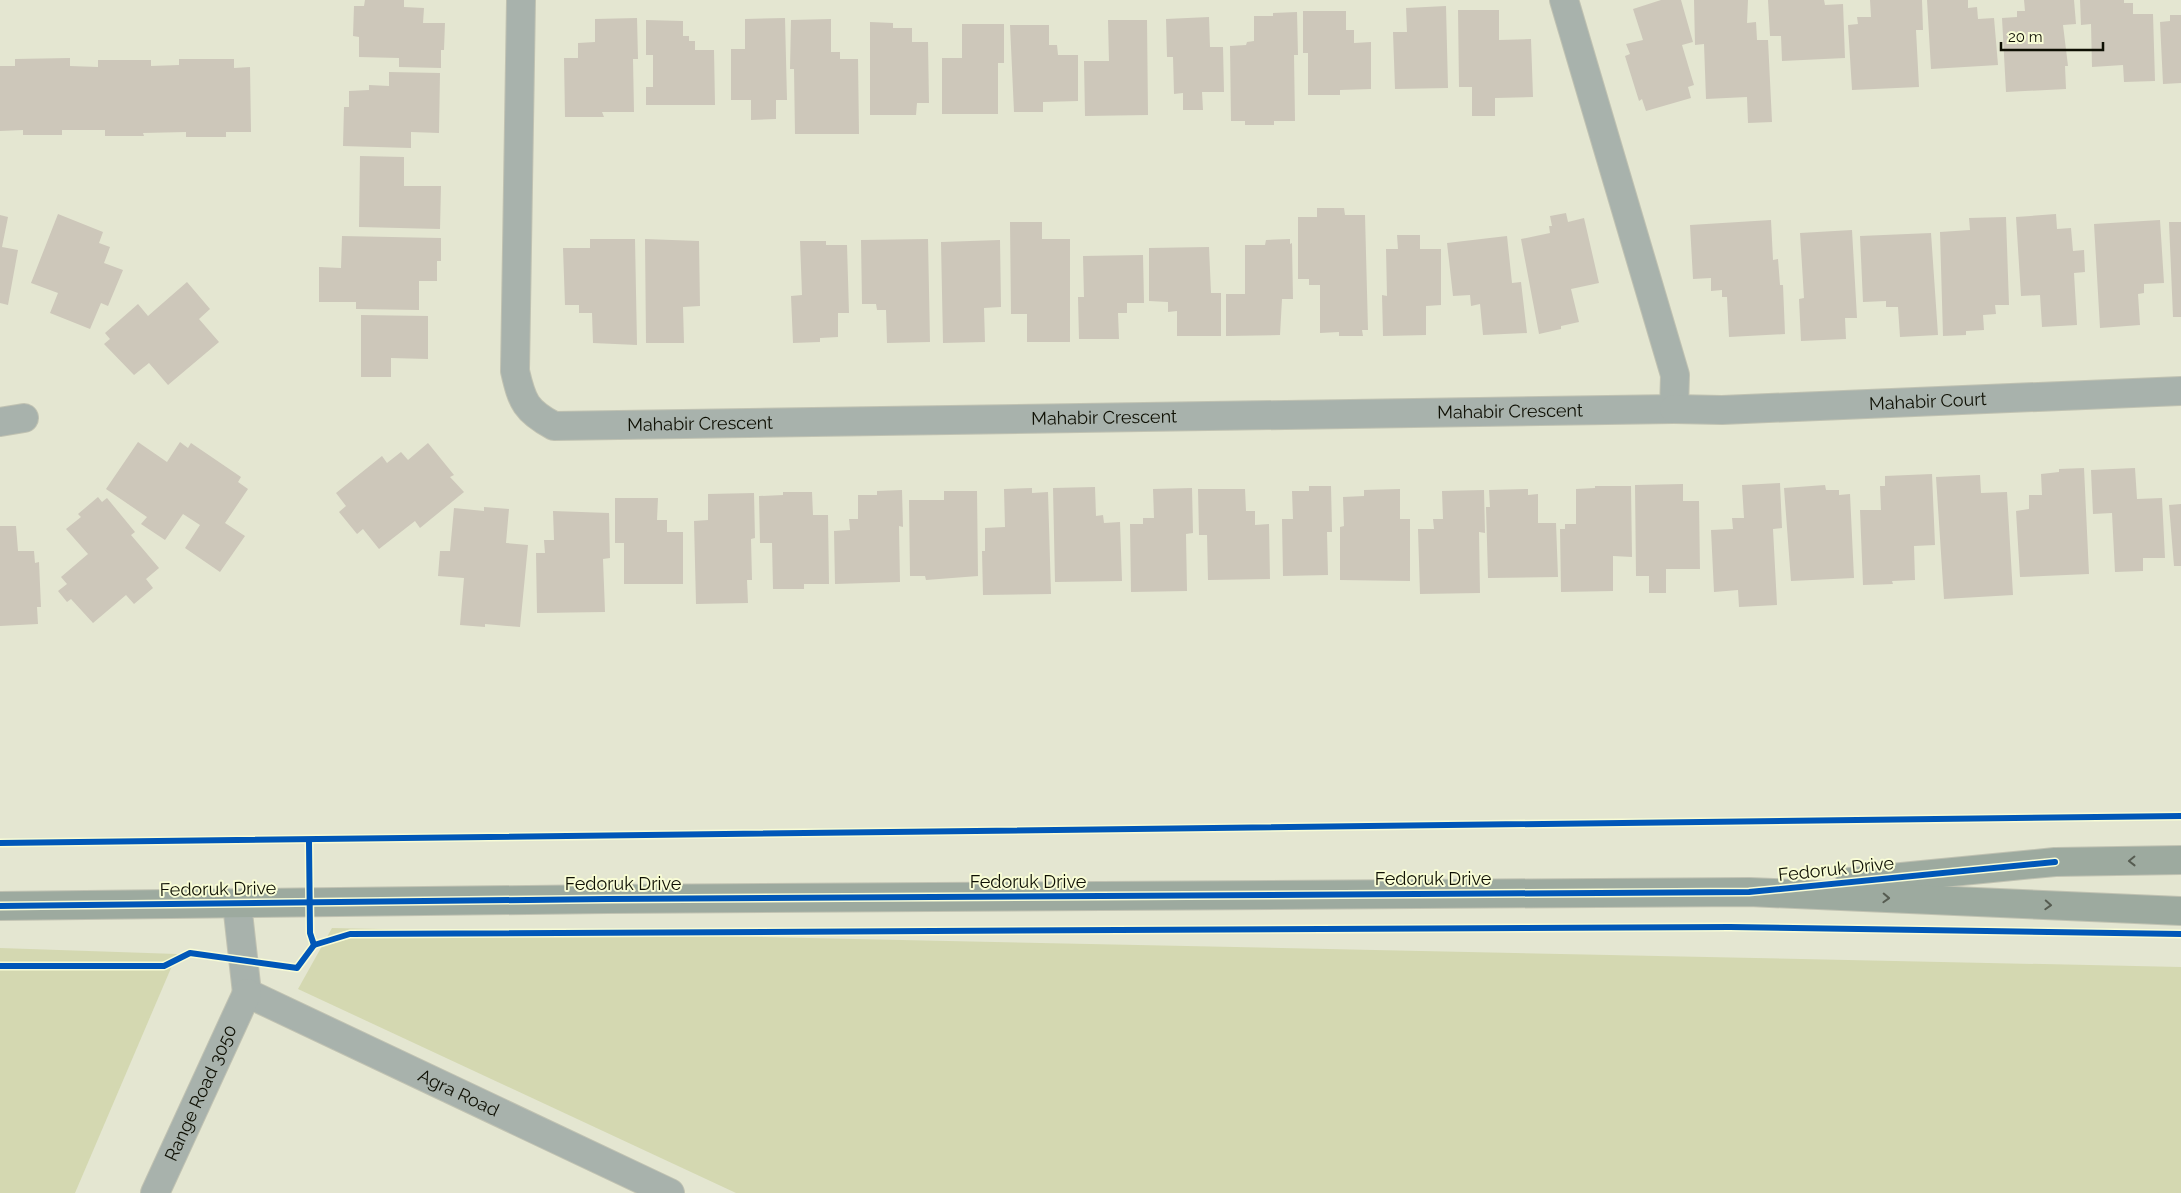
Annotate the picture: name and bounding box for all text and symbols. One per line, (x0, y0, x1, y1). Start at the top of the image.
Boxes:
scale bar (2001, 20, 2104, 52)
text: 20 m (2008, 28, 2043, 46)
street label: Mahabir Court (1869, 388, 1987, 414)
street label: Mahabir Crescent (1437, 399, 1583, 423)
street label: Mahabir Crescent (1031, 406, 1177, 429)
street label: Mahabir Crescent (627, 412, 773, 435)
street label: Fedoruk Drive (1777, 852, 1895, 885)
one-way arrow (2128, 855, 2136, 866)
street label: Fedoruk Drive (1375, 868, 1492, 889)
street label: Fedoruk Drive (970, 871, 1087, 892)
street label: Fedoruk Drive (565, 873, 682, 894)
street label: Fedoruk Drive (160, 877, 277, 900)
one-way arrow (1882, 892, 1890, 903)
one-way arrow (2044, 900, 2052, 911)
street label: Range Road 3050 (160, 1021, 241, 1164)
street label: Agra Road (415, 1065, 503, 1121)

